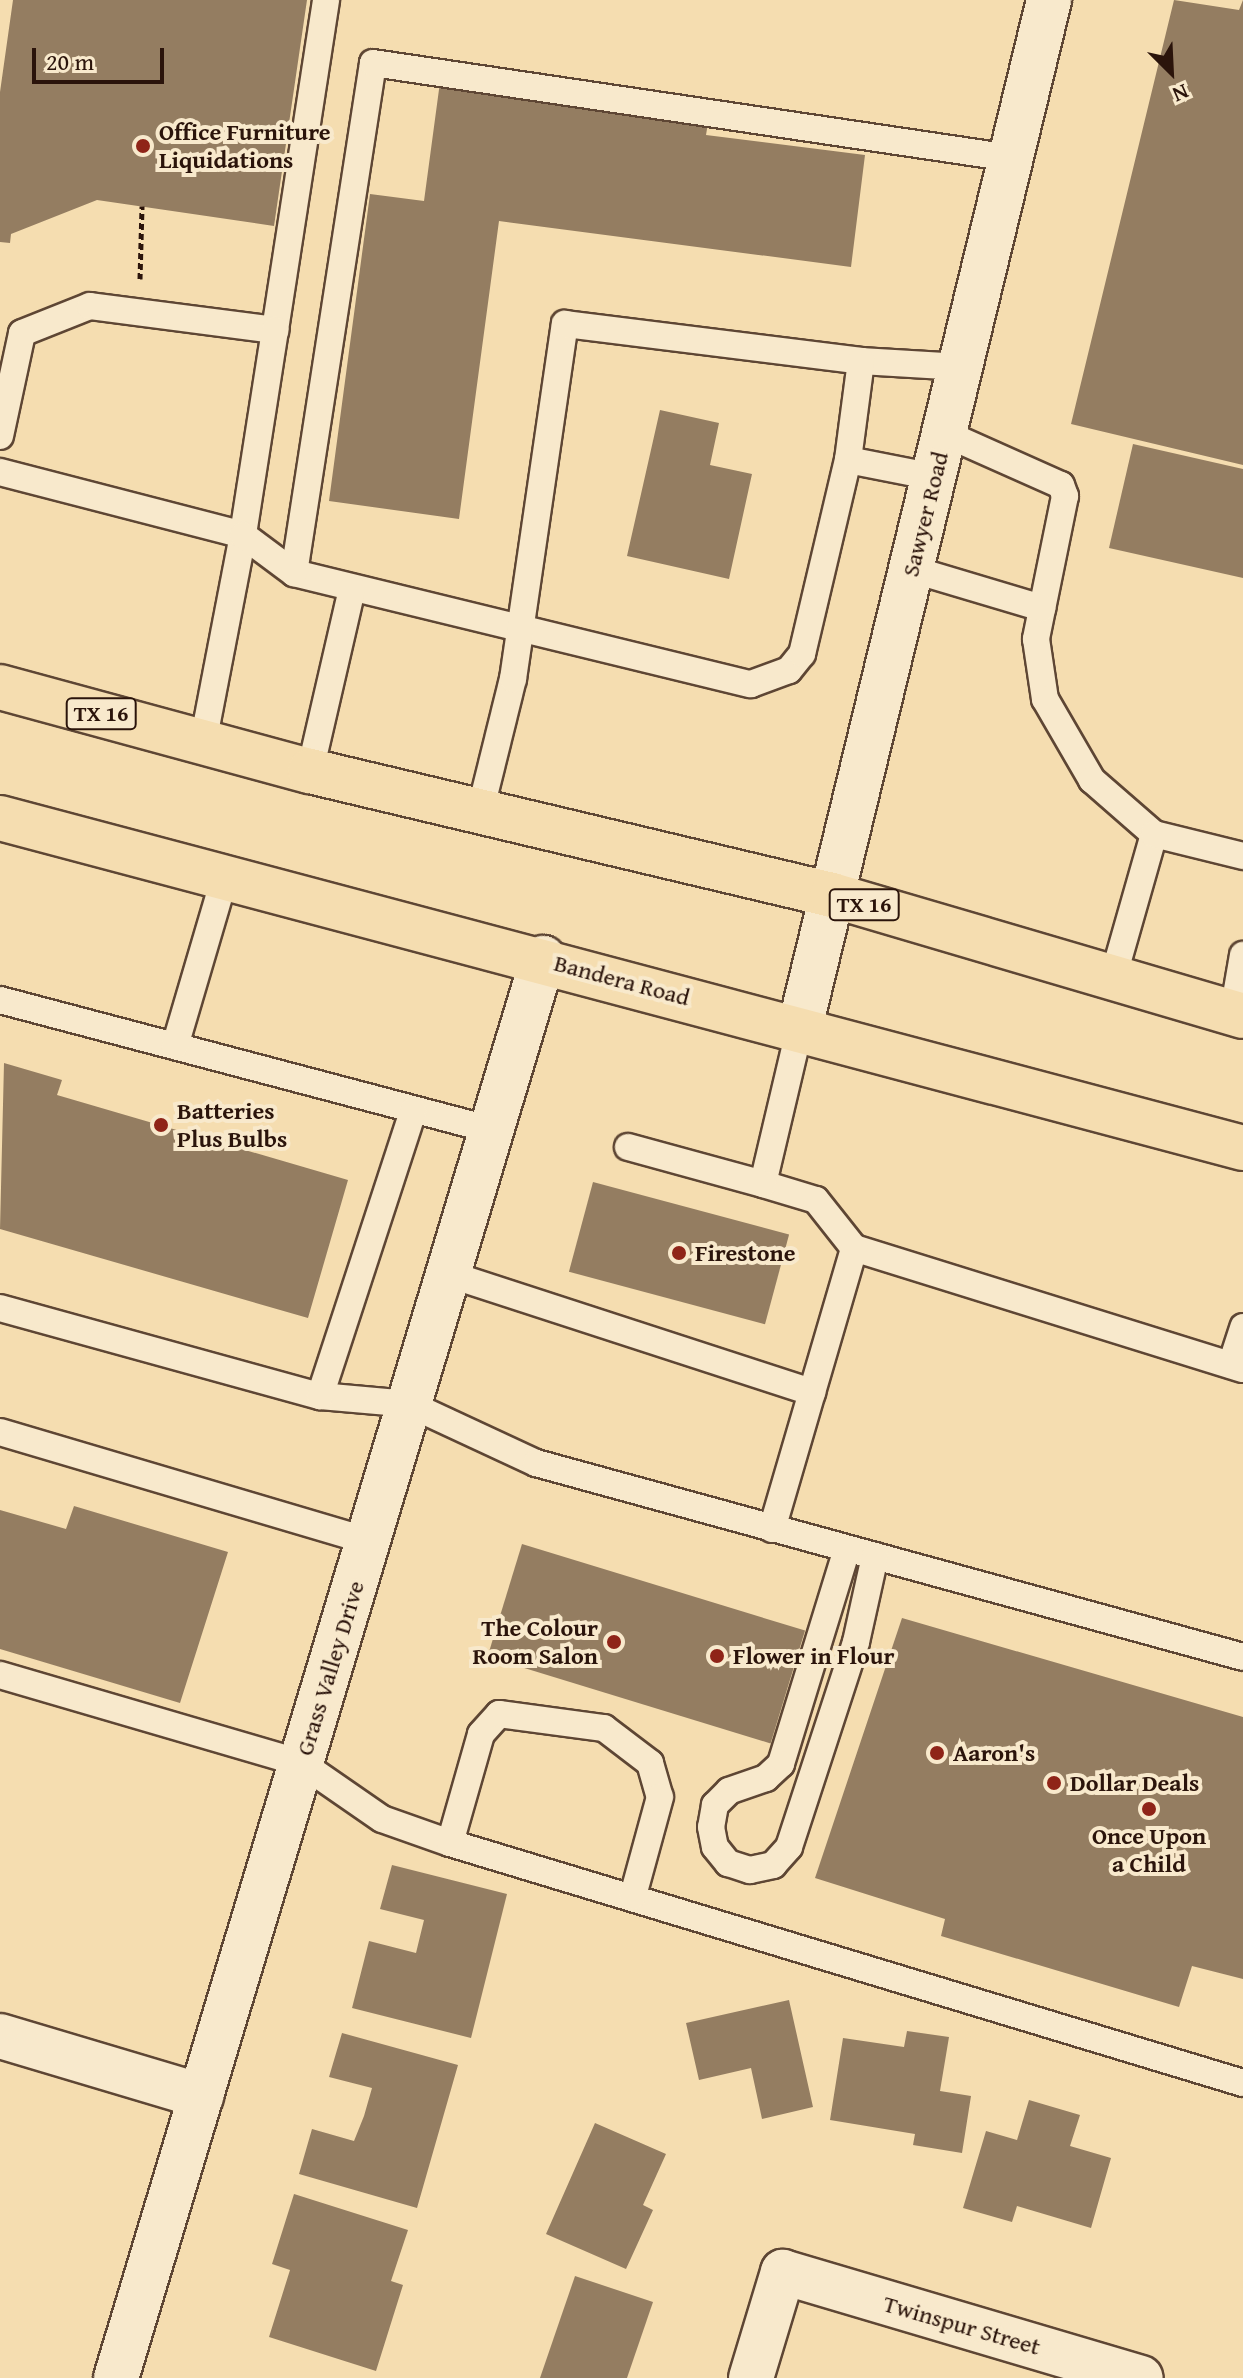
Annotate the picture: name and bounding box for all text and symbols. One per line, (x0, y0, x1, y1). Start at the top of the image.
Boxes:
scale bar (36, 32, 168, 82)
north arrow (1131, 32, 1211, 112)
text: 20 m (46, 44, 94, 79)
text: N (1168, 76, 1194, 112)
place label: Office Furniture Liquidations (159, 118, 331, 174)
marker: Office Furniture Liquidations (134, 137, 152, 155)
street label: Sawyer Road (896, 448, 954, 580)
road number: TX 16 (65, 696, 137, 732)
road number: TX 16 (828, 887, 900, 923)
street label: Bandera Road (551, 948, 693, 1012)
place label: Batteries Plus Bulbs (177, 1097, 287, 1153)
marker: Batteries Plus Bulbs (152, 1116, 170, 1134)
place label: Firestone (695, 1239, 795, 1267)
marker: Firestone (670, 1244, 688, 1262)
street label: Grass Valley Drive (290, 1577, 370, 1759)
place label: The Colour Room Salon (472, 1614, 598, 1670)
marker: The Colour Room Salon (605, 1633, 623, 1651)
place label: Flower in Flour (733, 1642, 895, 1670)
marker: Flower in Flour (708, 1647, 726, 1665)
place label: Aaron's (953, 1739, 1035, 1767)
marker: Aaron's (928, 1744, 946, 1762)
place label: Dollar Deals (1070, 1769, 1199, 1797)
marker: Dollar Deals (1045, 1774, 1063, 1792)
marker: Once Upon a Child (1140, 1800, 1158, 1818)
place label: Once Upon a Child (1092, 1822, 1206, 1878)
street label: Twinspur Street (880, 2289, 1044, 2361)

